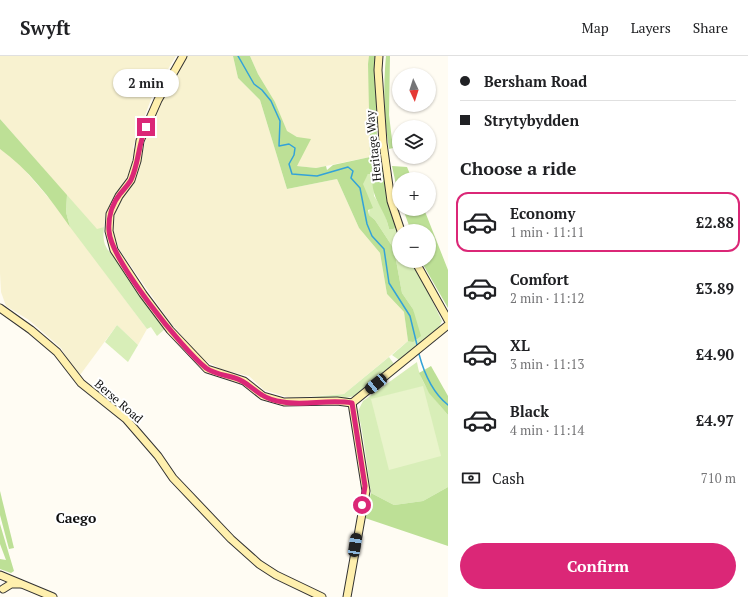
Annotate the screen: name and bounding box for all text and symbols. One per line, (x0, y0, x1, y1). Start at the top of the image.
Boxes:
text: Swyft (20, 15, 71, 40)
text: Map (582, 18, 609, 37)
text: Layers (631, 18, 671, 37)
text: Share (693, 18, 728, 37)
north arrow (392, 68, 436, 112)
map controls (392, 68, 436, 268)
callout: 2 min (113, 69, 179, 97)
text: Bersham Road (484, 71, 587, 91)
text: 2 min (128, 74, 164, 92)
street label: Heritage Way (362, 109, 384, 182)
text: Strytybydden (484, 110, 579, 130)
route end (137, 118, 155, 136)
button: layers (392, 120, 436, 164)
text: Choose a ride (460, 156, 576, 180)
button: + (392, 172, 436, 216)
text: Economy (510, 203, 575, 223)
icon: car (462, 204, 498, 240)
text: £2.88 (696, 212, 734, 232)
text: 1 min · 11:11 (510, 223, 584, 241)
button: − (392, 224, 436, 268)
text: Comfort (510, 269, 569, 289)
icon: car (462, 270, 498, 306)
text: £3.89 (696, 278, 734, 298)
text: 2 min · 11:12 (510, 289, 584, 307)
text: XL (510, 335, 530, 355)
icon: car (462, 336, 498, 372)
text: £4.90 (696, 344, 734, 364)
text: 3 min · 11:13 (510, 355, 584, 373)
car (363, 372, 389, 396)
street label: Berse Road (92, 376, 146, 426)
text: Black (510, 401, 549, 421)
icon: car (462, 402, 498, 438)
text: £4.97 (696, 410, 734, 430)
text: 4 min · 11:14 (510, 421, 584, 439)
icon: cash (460, 467, 482, 489)
text: Cash (492, 468, 525, 488)
text: 710 m (701, 469, 736, 487)
route start (353, 496, 371, 514)
district label: Caego (56, 508, 96, 527)
car (347, 532, 363, 558)
button: Confirm (460, 543, 736, 589)

